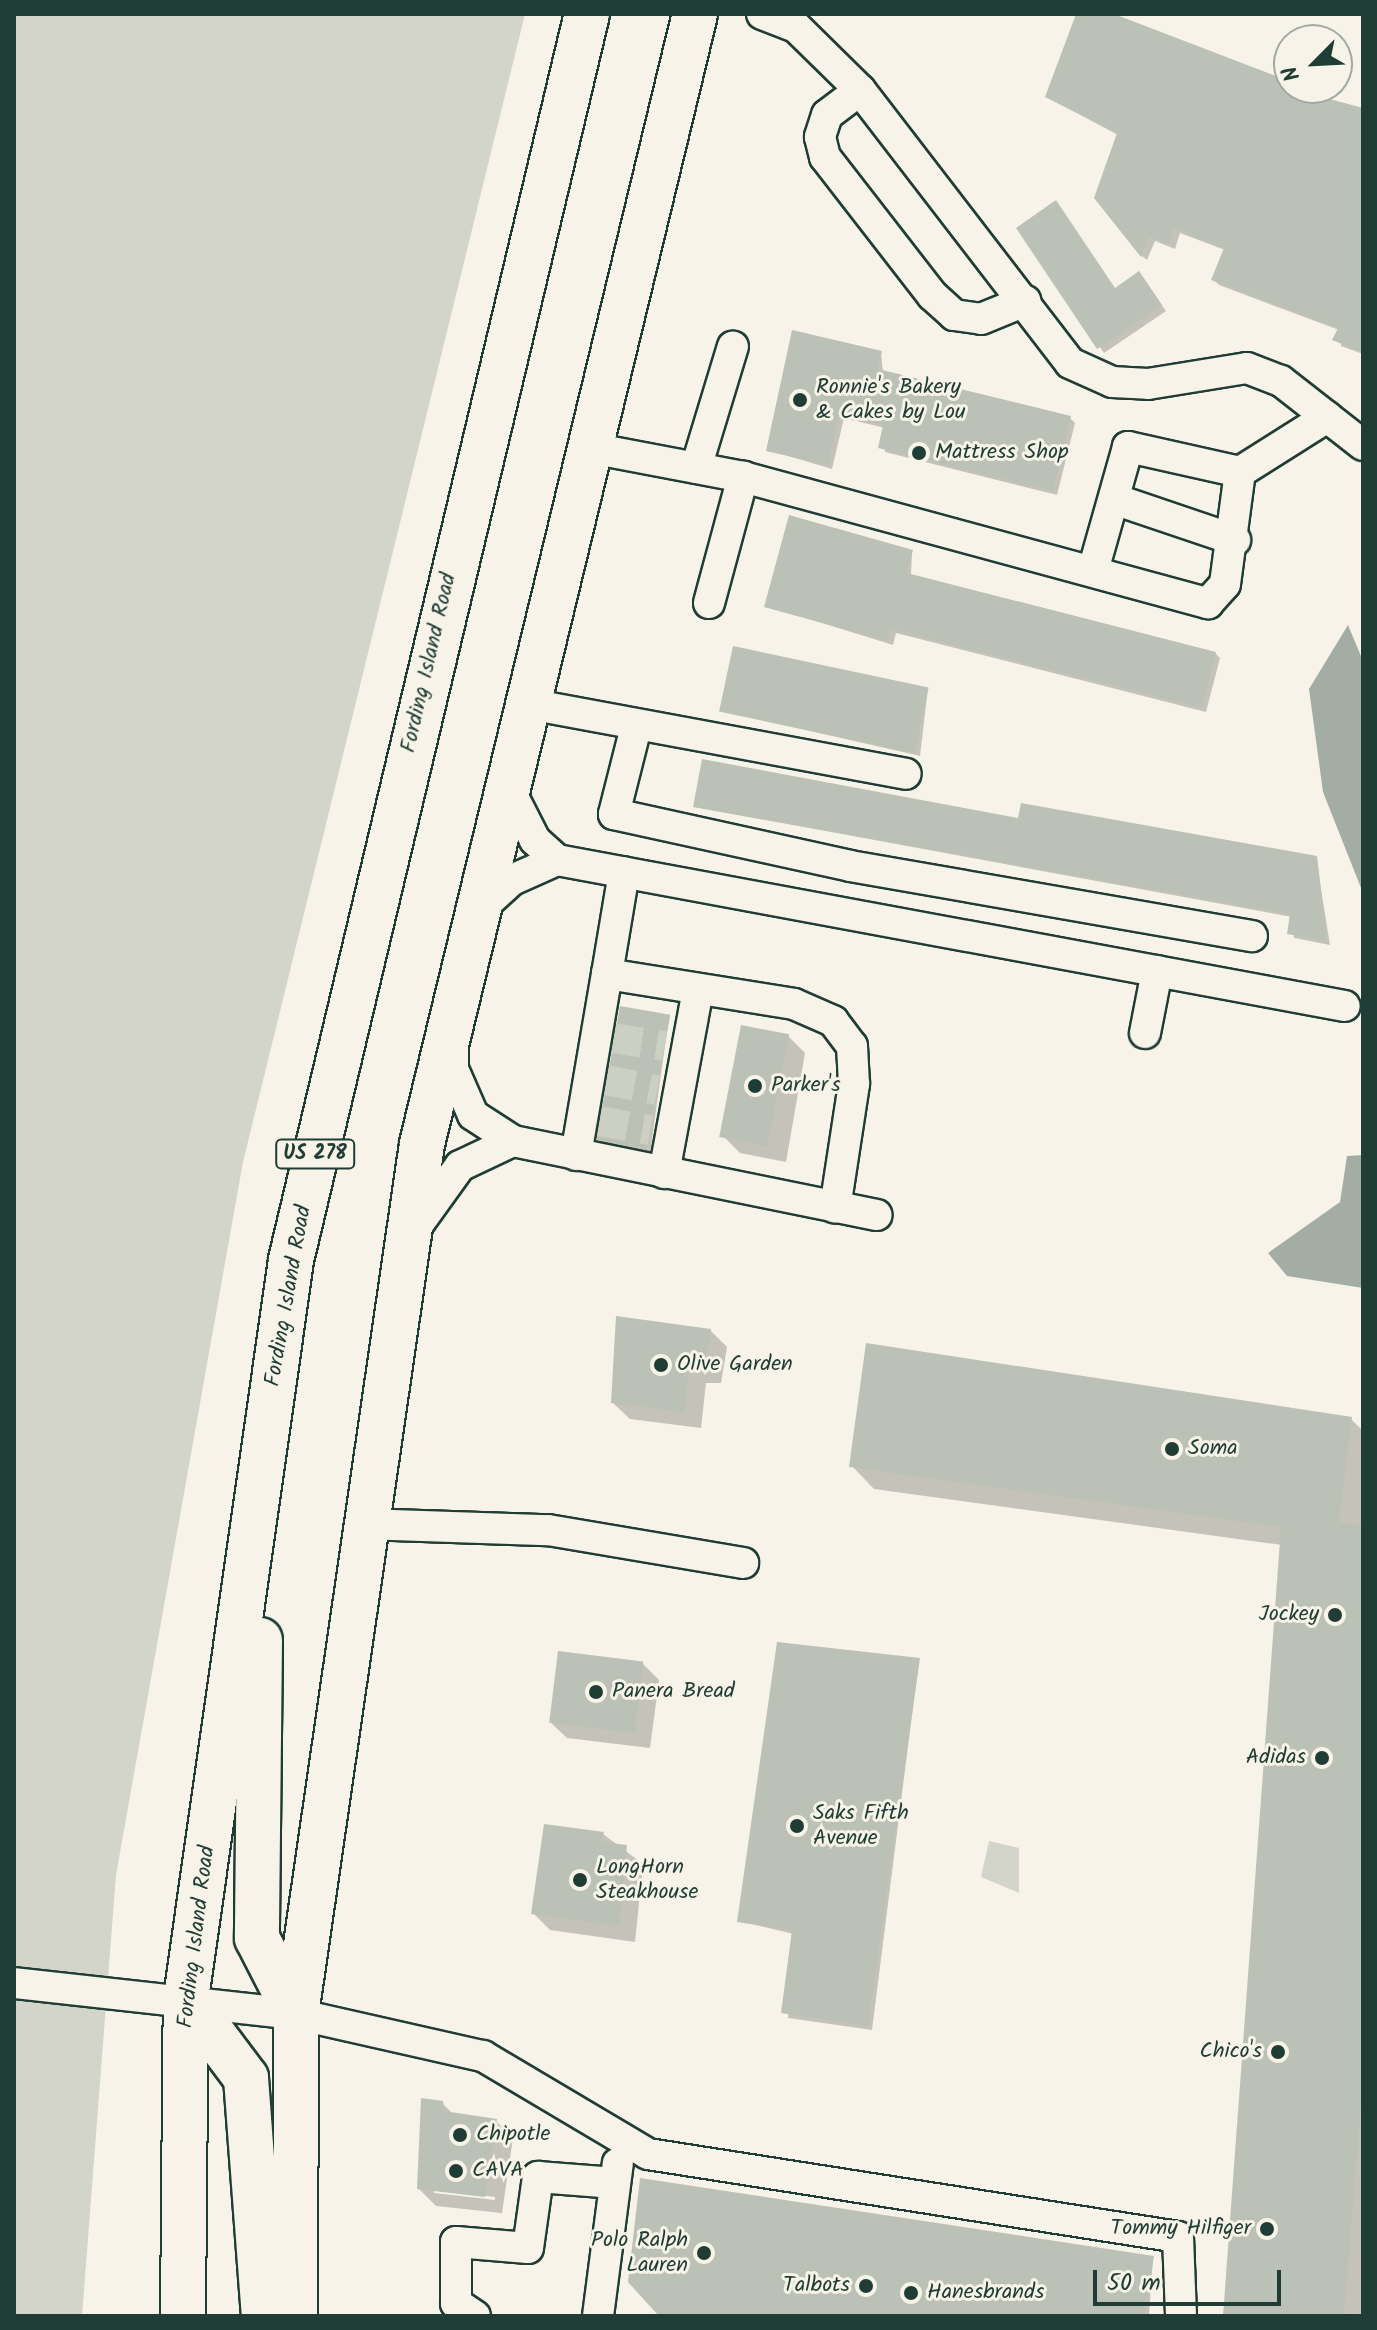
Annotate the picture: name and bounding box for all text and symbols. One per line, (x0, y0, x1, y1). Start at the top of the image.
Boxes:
north arrow (1273, 24, 1353, 104)
text: N (1274, 60, 1311, 87)
place label: Ronnie's Bakery & Cakes by Lou (816, 374, 965, 426)
marker: Ronnie's Bakery & Cakes by Lou (791, 391, 809, 409)
place label: Mattress Shop (935, 440, 1068, 466)
marker: Mattress Shop (910, 444, 928, 462)
street label: Fording Island Road (395, 571, 463, 755)
place label: Parker's (771, 1073, 841, 1099)
marker: Parker's (746, 1077, 764, 1095)
road number: US 278 (275, 1138, 355, 1170)
street label: Fording Island Road (260, 1203, 318, 1389)
place label: Olive Garden (677, 1352, 793, 1378)
marker: Olive Garden (652, 1356, 670, 1374)
place label: Soma (1188, 1436, 1237, 1462)
marker: Soma (1163, 1440, 1181, 1458)
place label: Jockey (1258, 1602, 1319, 1628)
marker: Jockey (1326, 1606, 1344, 1624)
place label: Panera Bread (612, 1679, 735, 1705)
marker: Panera Bread (587, 1683, 605, 1701)
place label: Adidas (1246, 1745, 1306, 1771)
marker: Adidas (1313, 1749, 1331, 1767)
place label: Saks Fifth Avenue (813, 1800, 909, 1852)
marker: Saks Fifth Avenue (788, 1817, 806, 1835)
street label: Fording Island Road (173, 1844, 221, 2030)
place label: LongHorn Steakhouse (596, 1854, 698, 1906)
marker: LongHorn Steakhouse (571, 1871, 589, 1889)
place label: Chico's (1199, 2039, 1262, 2065)
marker: Chico's (1269, 2043, 1287, 2061)
place label: Chipotle (476, 2122, 550, 2148)
marker: Chipotle (451, 2126, 469, 2144)
place label: CAVA (472, 2158, 524, 2184)
marker: CAVA (447, 2162, 465, 2180)
place label: Tommy Hilfiger (1110, 2216, 1251, 2242)
marker: Tommy Hilfiger (1258, 2220, 1276, 2238)
place label: Polo Ralph Lauren (591, 2227, 688, 2278)
marker: Polo Ralph Lauren (695, 2244, 713, 2262)
scale bar (1097, 2254, 1285, 2304)
text: 50 m (1107, 2264, 1161, 2303)
place label: Talbots (783, 2273, 850, 2299)
marker: Talbots (857, 2277, 875, 2295)
place label: Hanesbrands (927, 2280, 1044, 2306)
marker: Hanesbrands (902, 2284, 920, 2302)

